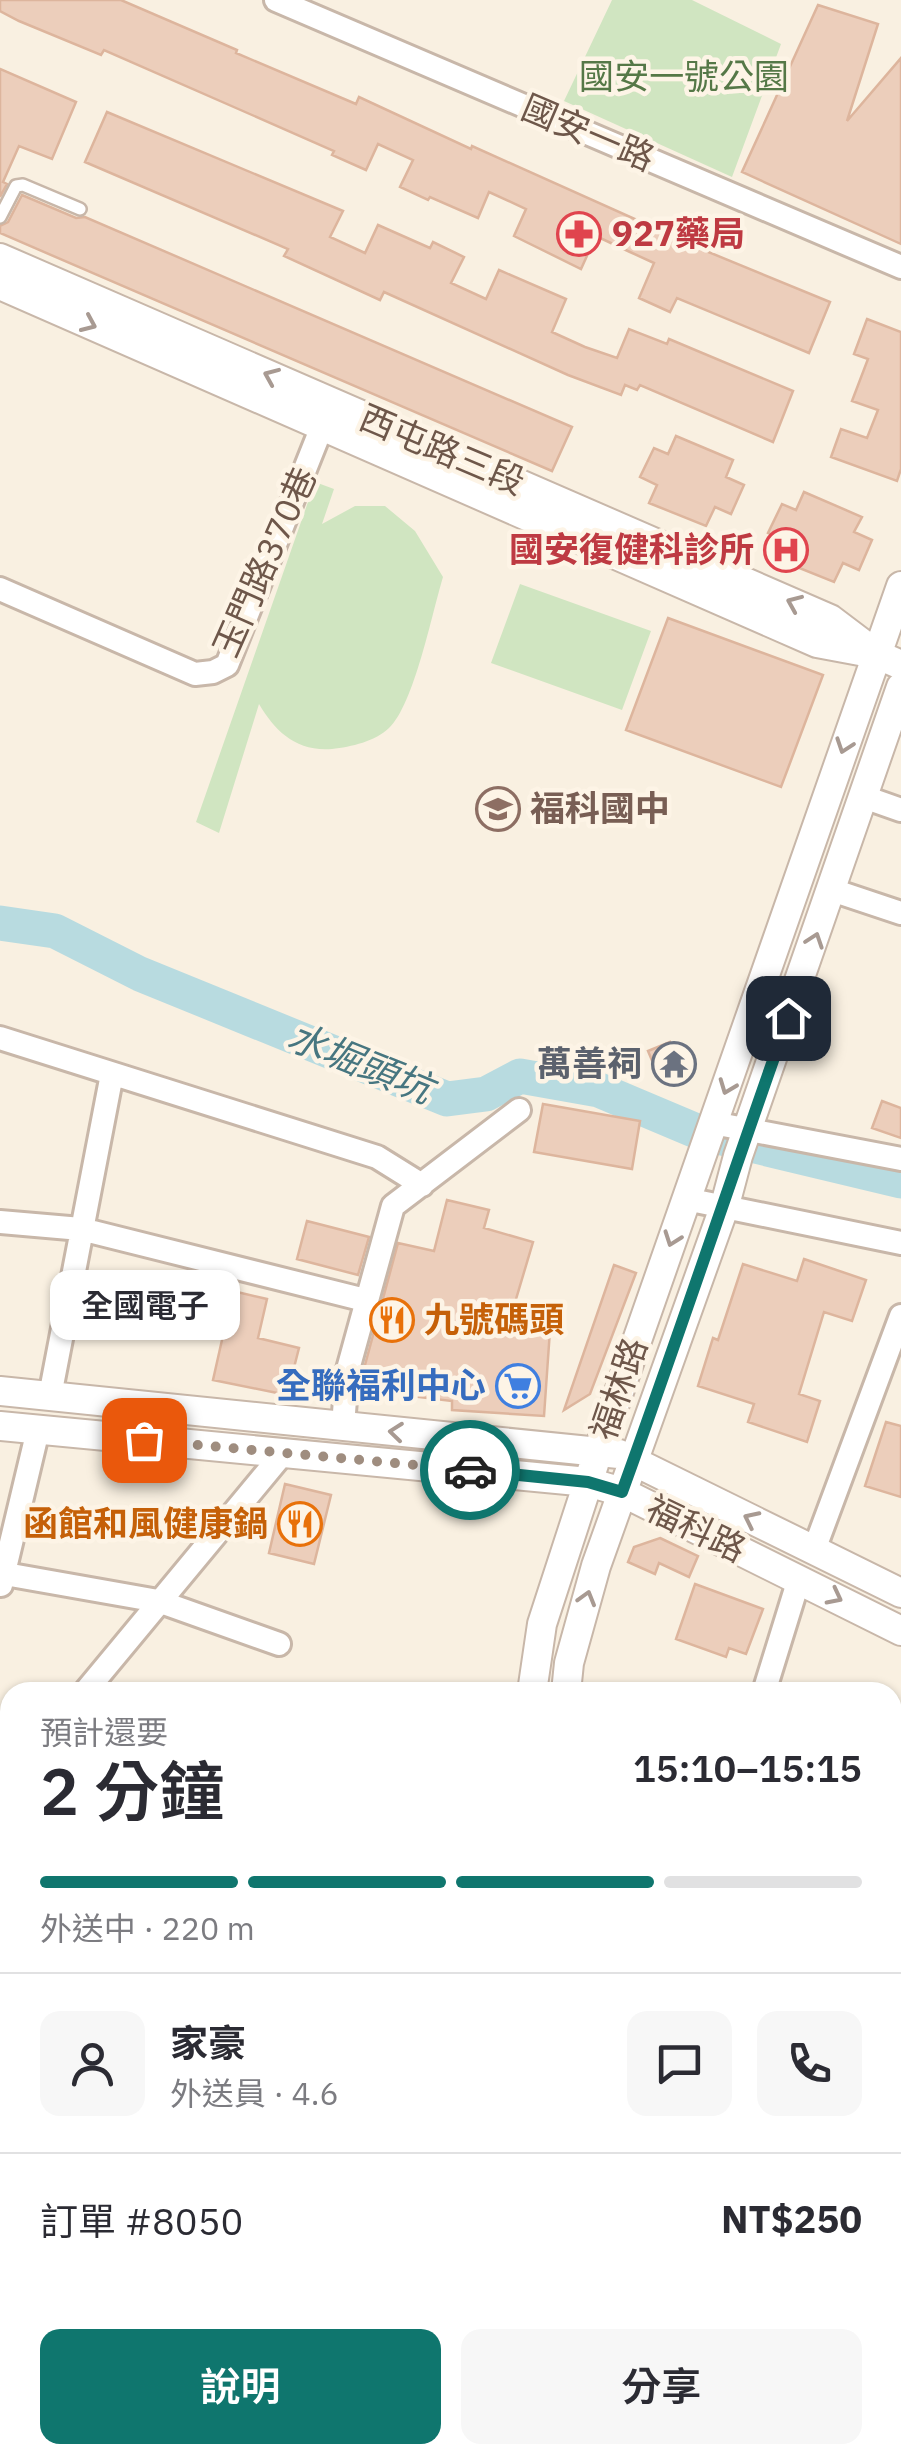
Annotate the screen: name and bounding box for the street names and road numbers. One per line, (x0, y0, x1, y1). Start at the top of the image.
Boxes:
street label: 國安一路 (515, 84, 662, 181)
street label: 西屯路三段 (353, 394, 532, 504)
street label: 玉門路370巷 (202, 460, 326, 664)
street label: 福林路 (579, 1332, 657, 1446)
street label: 福科路 (639, 1484, 754, 1572)

